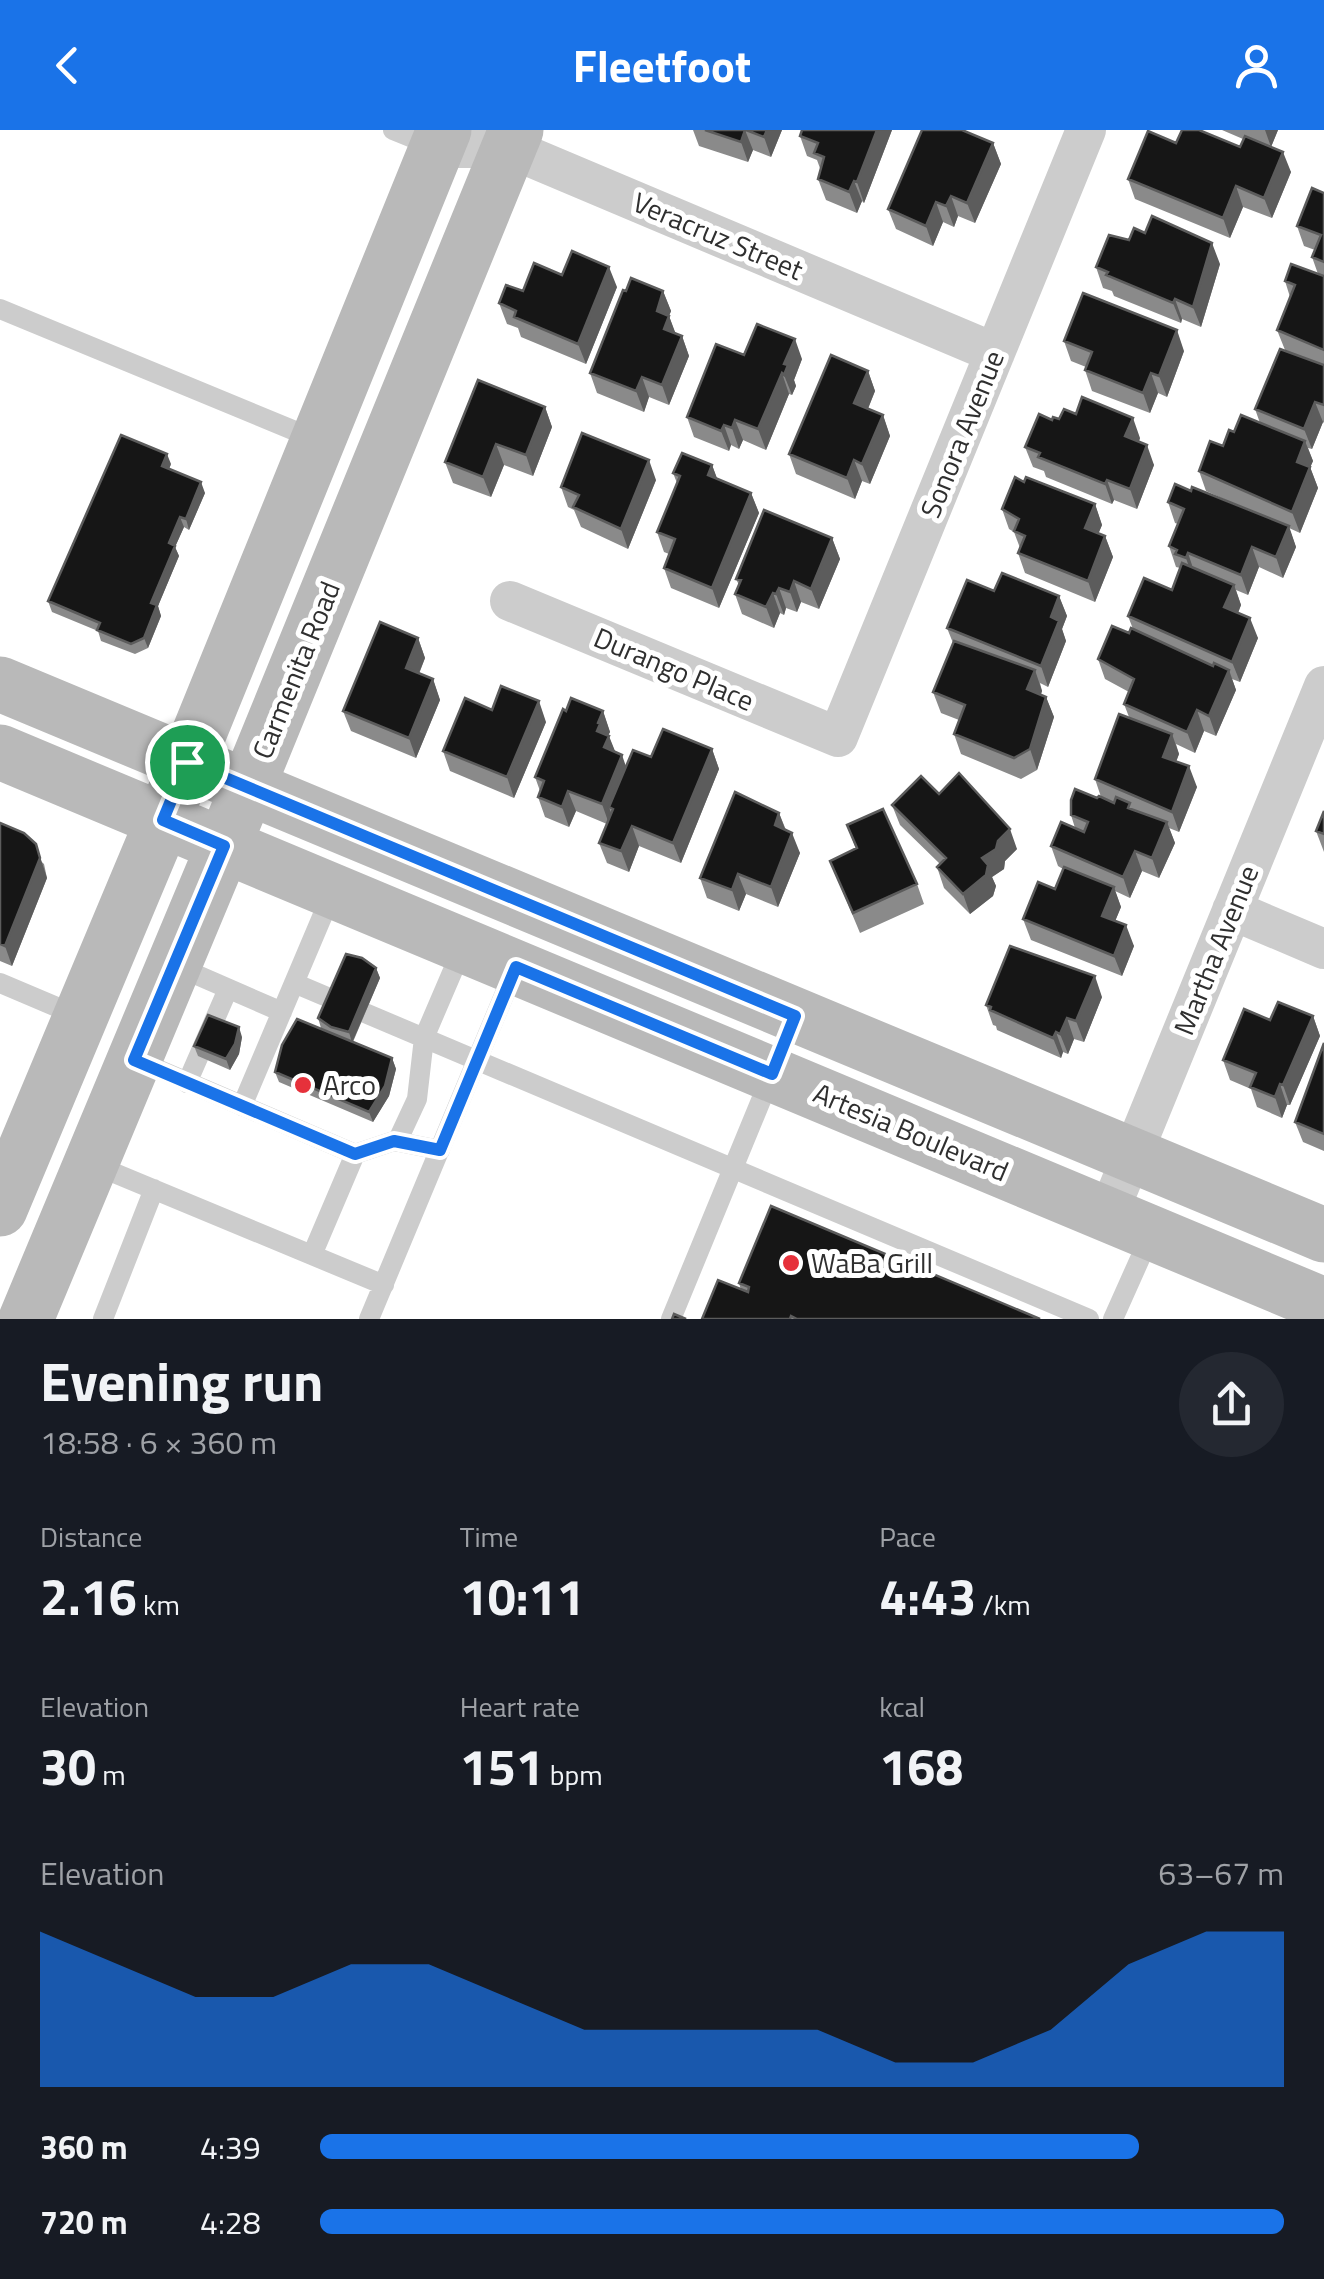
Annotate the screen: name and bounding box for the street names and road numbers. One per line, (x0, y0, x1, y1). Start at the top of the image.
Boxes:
street label: Veracruz Street (626, 180, 810, 291)
street label: Sonora Avenue (908, 344, 1015, 524)
street label: Carmenita Road (240, 574, 351, 765)
street label: Durango Place (587, 615, 761, 722)
street label: Martha Avenue (1162, 858, 1269, 1041)
street label: Artesia Boulevard (807, 1071, 1016, 1192)

